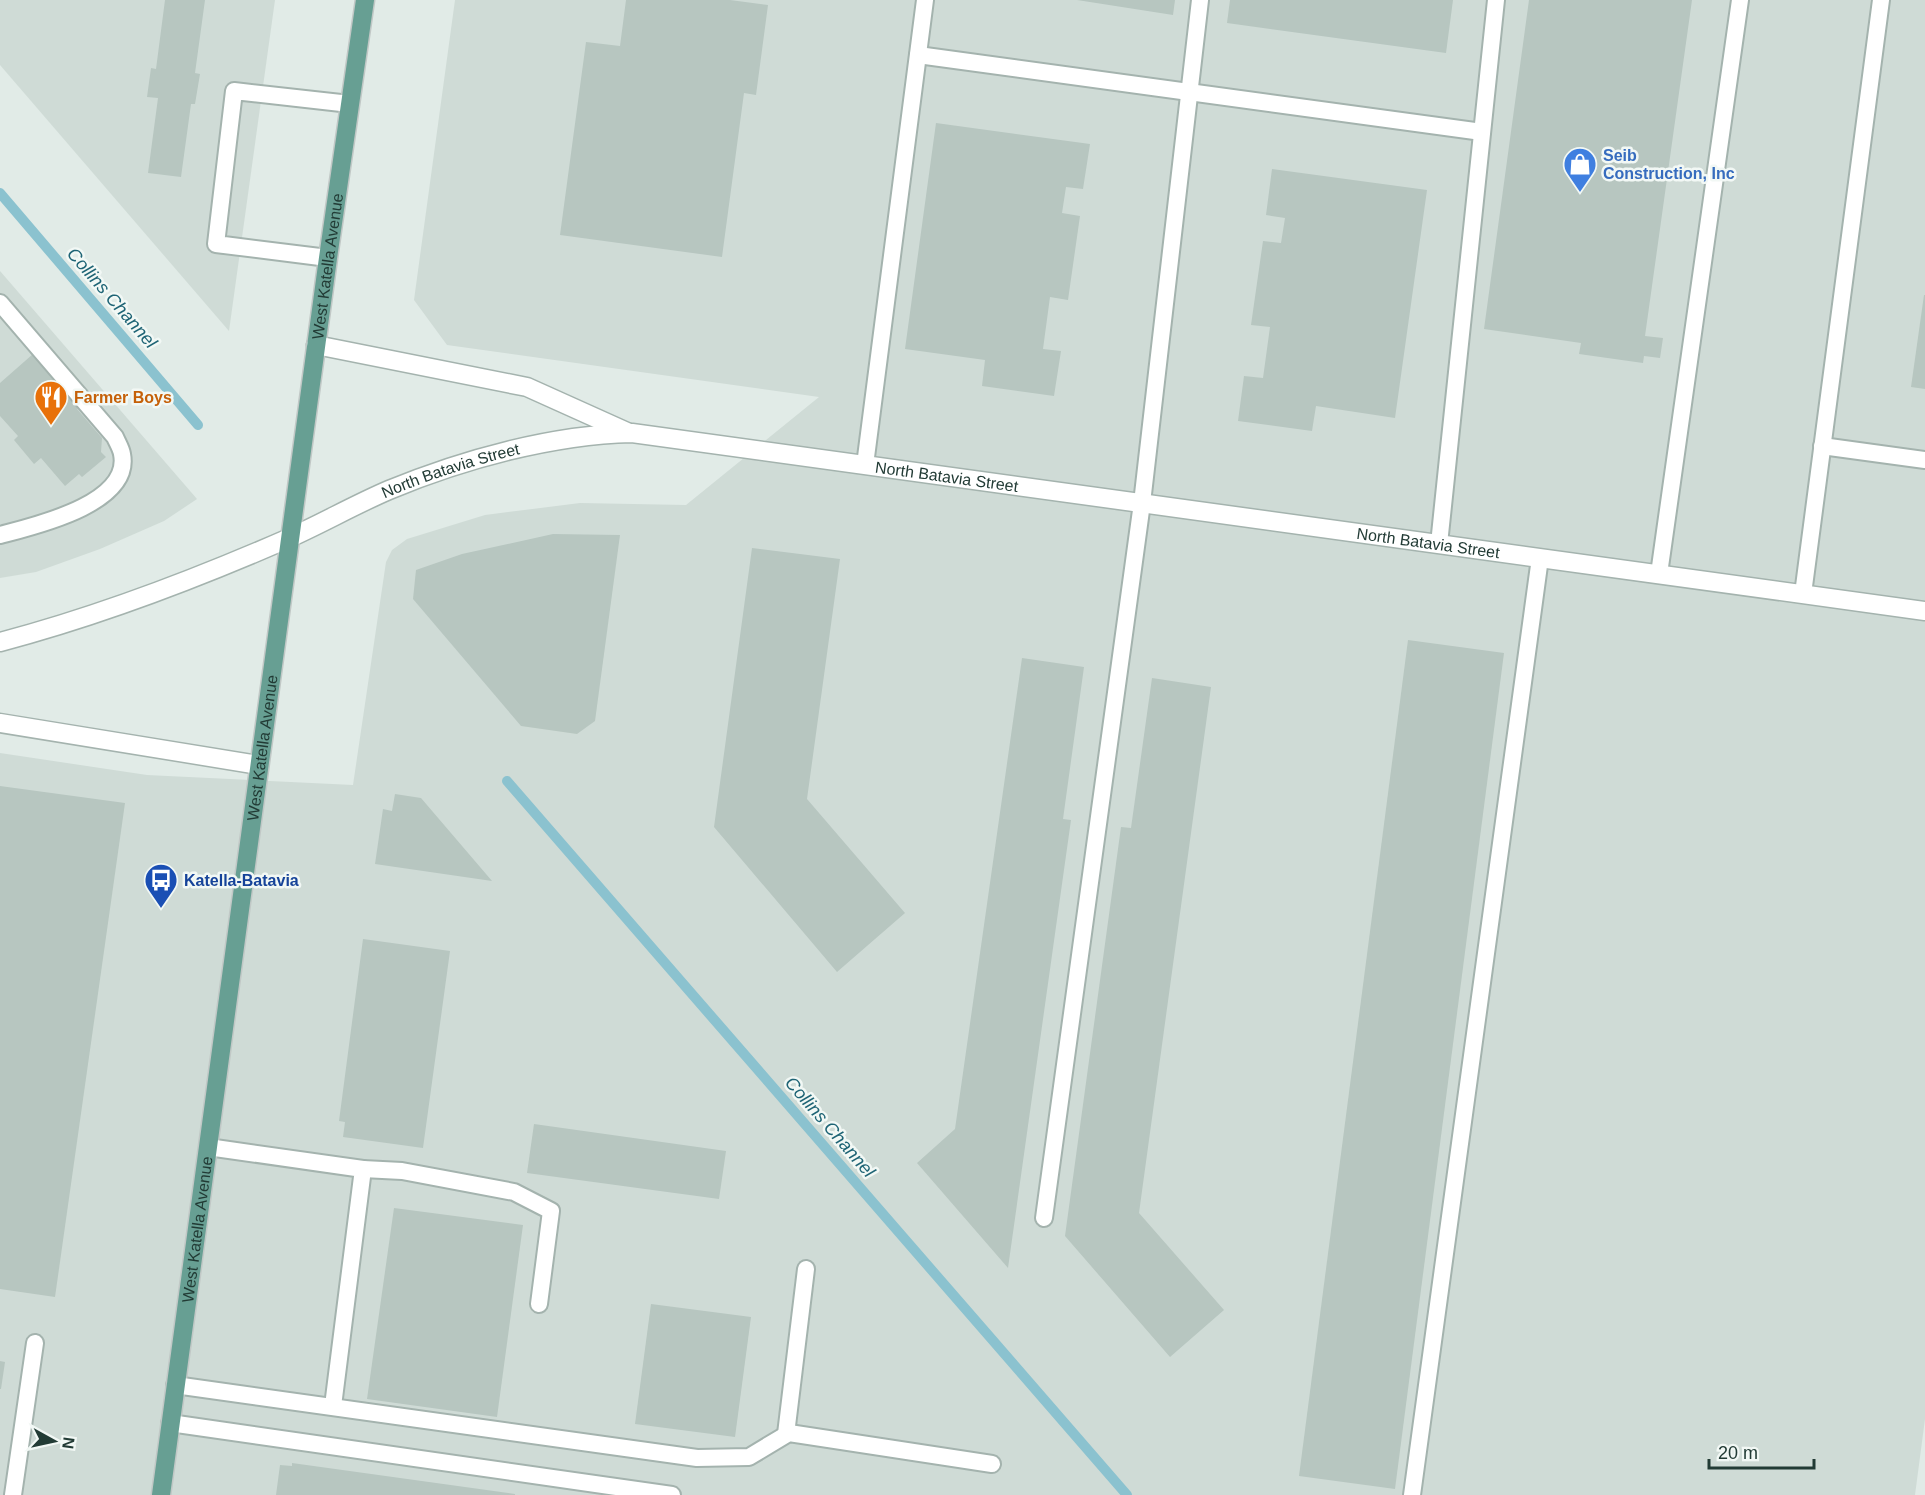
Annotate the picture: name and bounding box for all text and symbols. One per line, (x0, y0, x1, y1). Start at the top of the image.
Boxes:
shop icon: Seib Construction, Inc (1562, 146, 1598, 193)
place label: Seib Construction, Inc (1603, 147, 1735, 182)
street label: West Katella Avenue (309, 192, 346, 340)
water label: Collins Channel (63, 244, 162, 353)
restaurant icon: Farmer Boys (33, 379, 69, 426)
place label: Farmer Boys (74, 389, 172, 406)
street label: North Batavia Street (379, 440, 521, 501)
street label: North Batavia Street (874, 458, 1020, 495)
street label: North Batavia Street (1356, 524, 1501, 561)
street label: West Katella Avenue (244, 674, 280, 822)
bus stop icon: Katella-Batavia (143, 862, 179, 909)
place label: Katella-Batavia (184, 872, 299, 889)
water label: Collins Channel (781, 1073, 880, 1182)
street label: West Katella Avenue (179, 1155, 215, 1303)
north arrow (24, 1411, 84, 1471)
scale bar (1709, 1432, 1814, 1470)
text: N (59, 1436, 78, 1450)
text: 20 m (1718, 1443, 1758, 1463)

